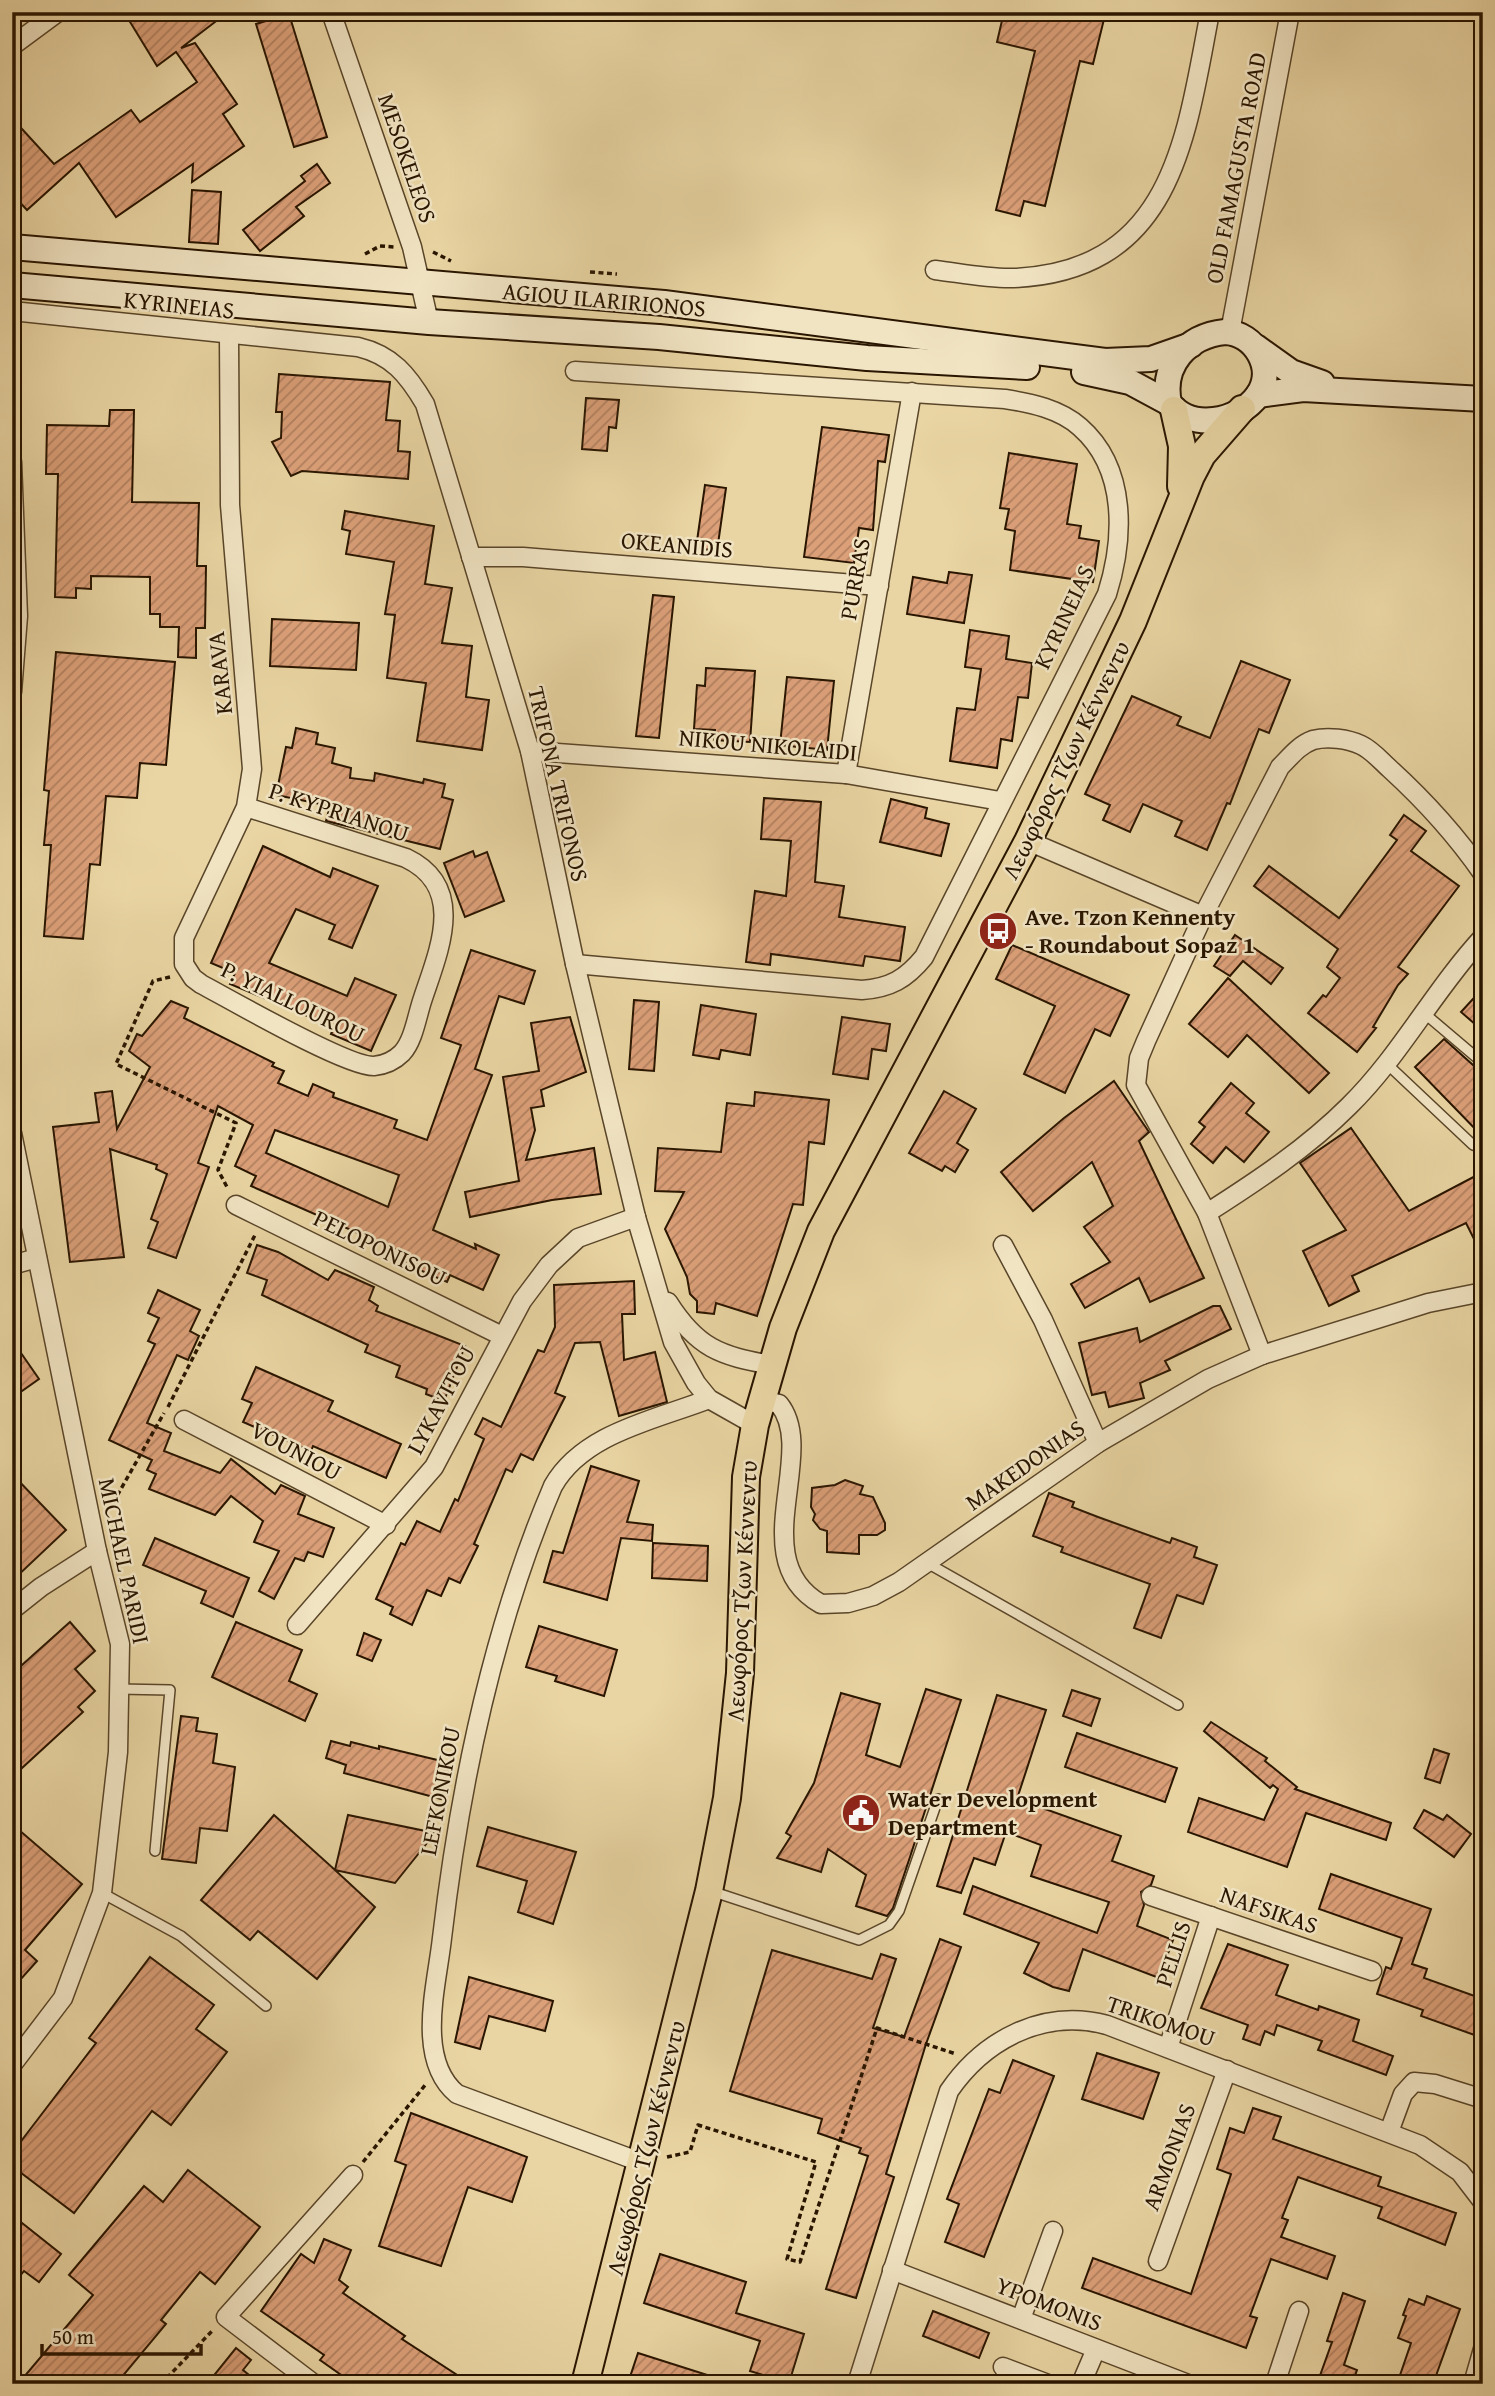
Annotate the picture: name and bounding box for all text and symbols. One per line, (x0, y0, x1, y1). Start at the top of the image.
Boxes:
street label: OLD FAMAGUSTA ROAD (1196, 49, 1275, 287)
street label: MESOKELEOS (369, 89, 446, 227)
street label: AGIOU ILARIRIONOS (501, 273, 707, 326)
street label: KYRINEIAS (122, 281, 236, 328)
street label: OKEANIDIS (620, 522, 734, 567)
street label: PURRAS (830, 535, 879, 623)
street label: KYRINEIAS (1024, 559, 1103, 675)
street label: KARAVA (198, 629, 241, 716)
street label: Λεωφόρος Τζων Κέννεντυ (992, 635, 1139, 885)
street label: TRIFONA TRIFONOS (519, 683, 598, 885)
street label: NIKOU NIKOLAIDI (677, 719, 859, 770)
street label: P. KYPRIANOU (265, 772, 414, 851)
place label: Ave. Tzon Kennenty - Roundabout Sopaz 1 (1025, 899, 1255, 962)
bus stop icon: Ave. Tzon Kennenty - Roundabout Sopaz 1 (977, 910, 1019, 952)
street label: P. YIALLOUROU (215, 952, 371, 1052)
street label: PELOPONISOU (308, 1200, 453, 1295)
street label: LYKAVITOU (397, 1339, 484, 1460)
street label: MAKEDONIAS (958, 1410, 1092, 1519)
street label: VOUNIOU (244, 1412, 348, 1489)
street label: Λεωφόρος Τζων Κέννεντυ (717, 1459, 766, 1722)
street label: MICHAEL PARIDI (90, 1475, 159, 1647)
street label: LEFKONIKOU (410, 1723, 469, 1858)
place label: Water Development Department (888, 1781, 1097, 1844)
public building icon: Water Development Department (840, 1792, 882, 1834)
street label: NAFSIKAS (1215, 1876, 1323, 1943)
street label: PELLIS (1145, 1916, 1200, 1991)
street label: TRIKOMOU (1102, 1986, 1220, 2055)
street label: Λεωφόρος Τζων Κέννεντυ (597, 2017, 694, 2279)
street label: ARMONIAS (1133, 2098, 1204, 2215)
street label: YPOMONIS (991, 2267, 1107, 2340)
scale bar (42, 2312, 201, 2356)
text: 50 m (52, 2321, 94, 2352)

